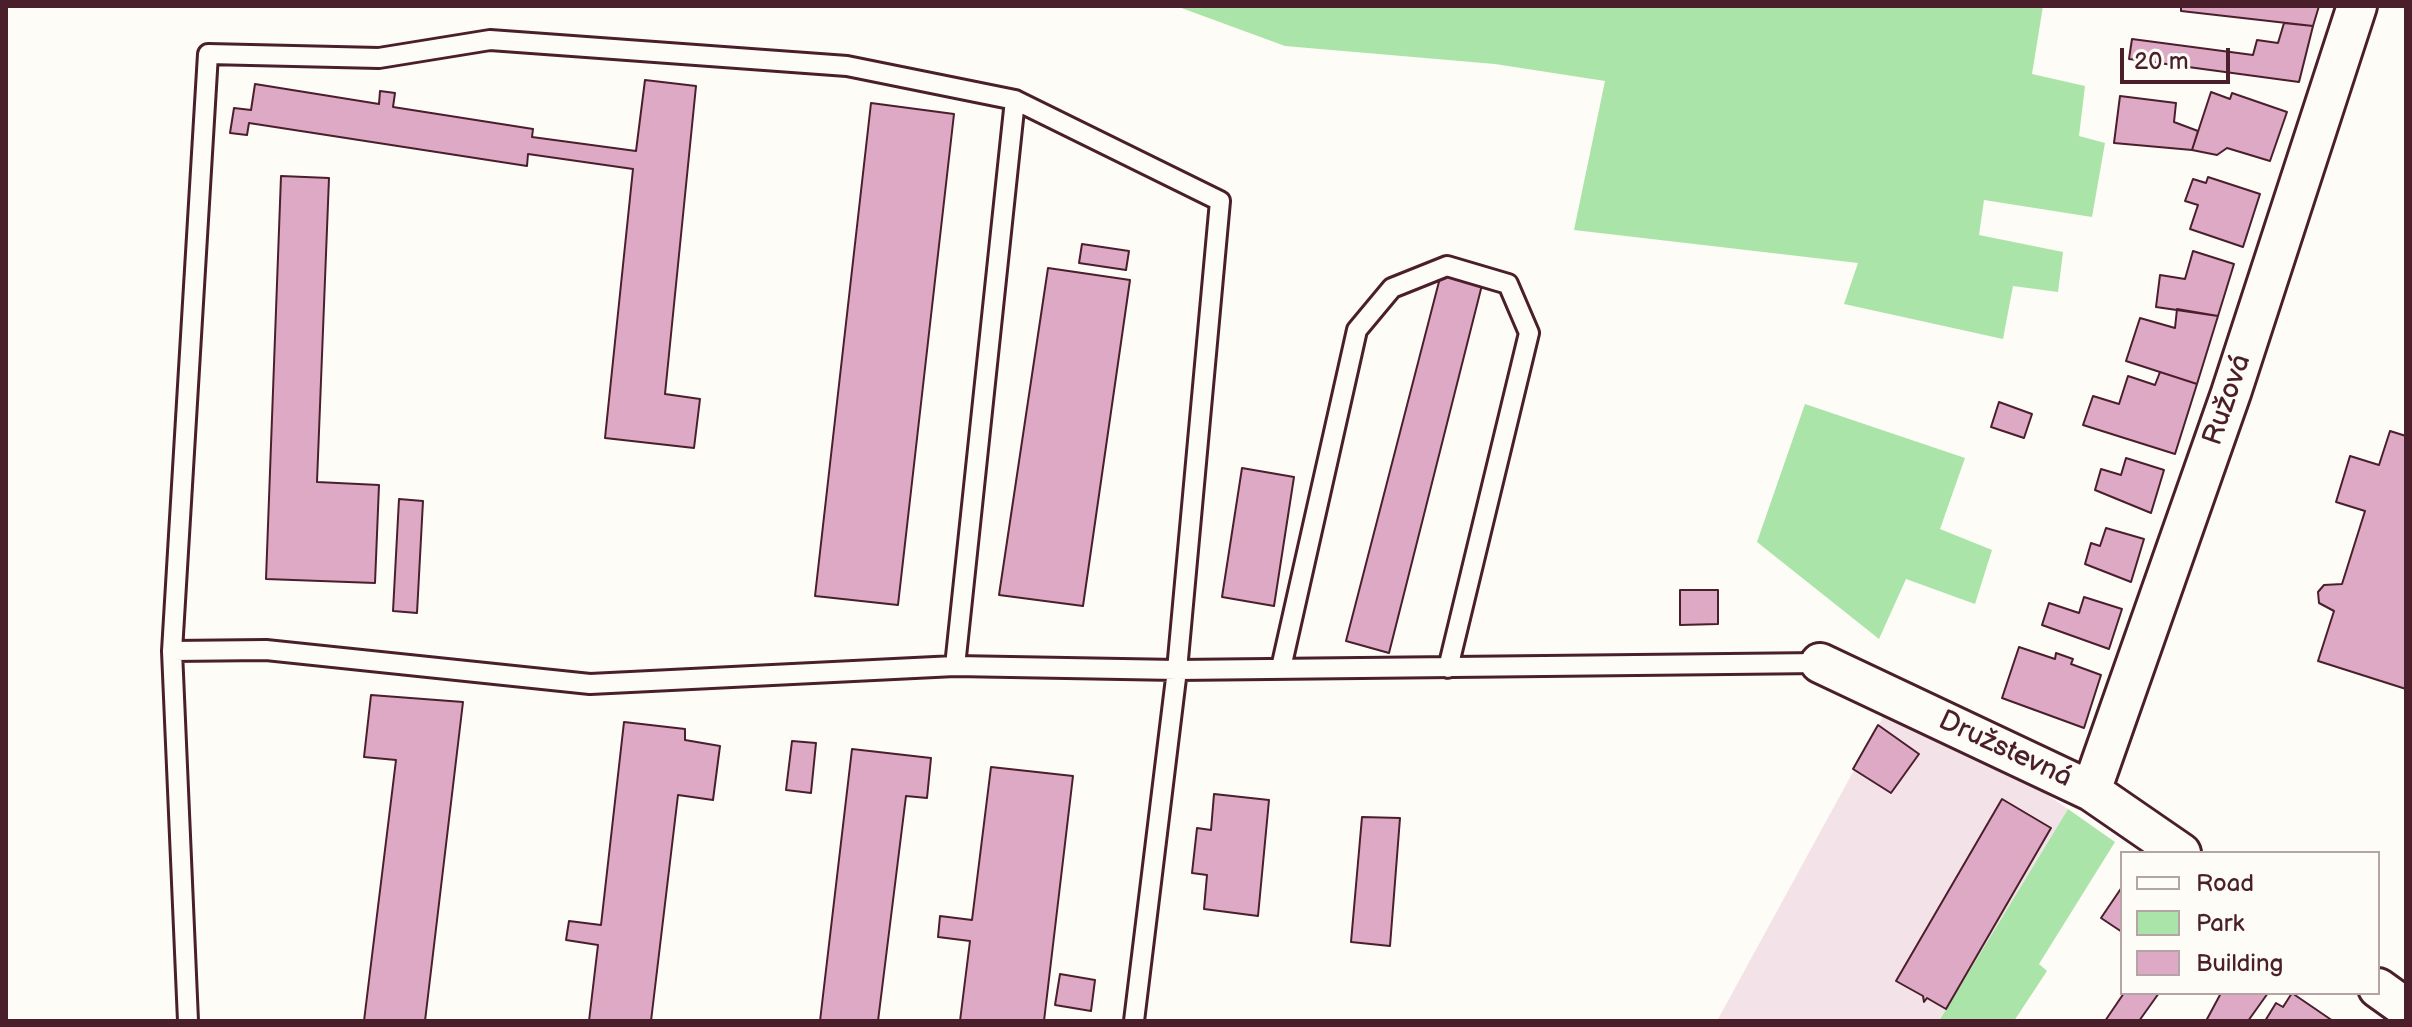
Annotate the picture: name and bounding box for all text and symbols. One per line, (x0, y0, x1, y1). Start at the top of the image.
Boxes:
scale bar (2124, 32, 2234, 82)
text: 20 m (2134, 47, 2189, 76)
street label: Ružová (2197, 350, 2259, 450)
street label: Družstevná (1933, 704, 2077, 796)
legend (2120, 851, 2380, 995)
text: Road (2196, 869, 2254, 898)
text: Park (2196, 909, 2244, 938)
text: Building (2196, 949, 2283, 978)

